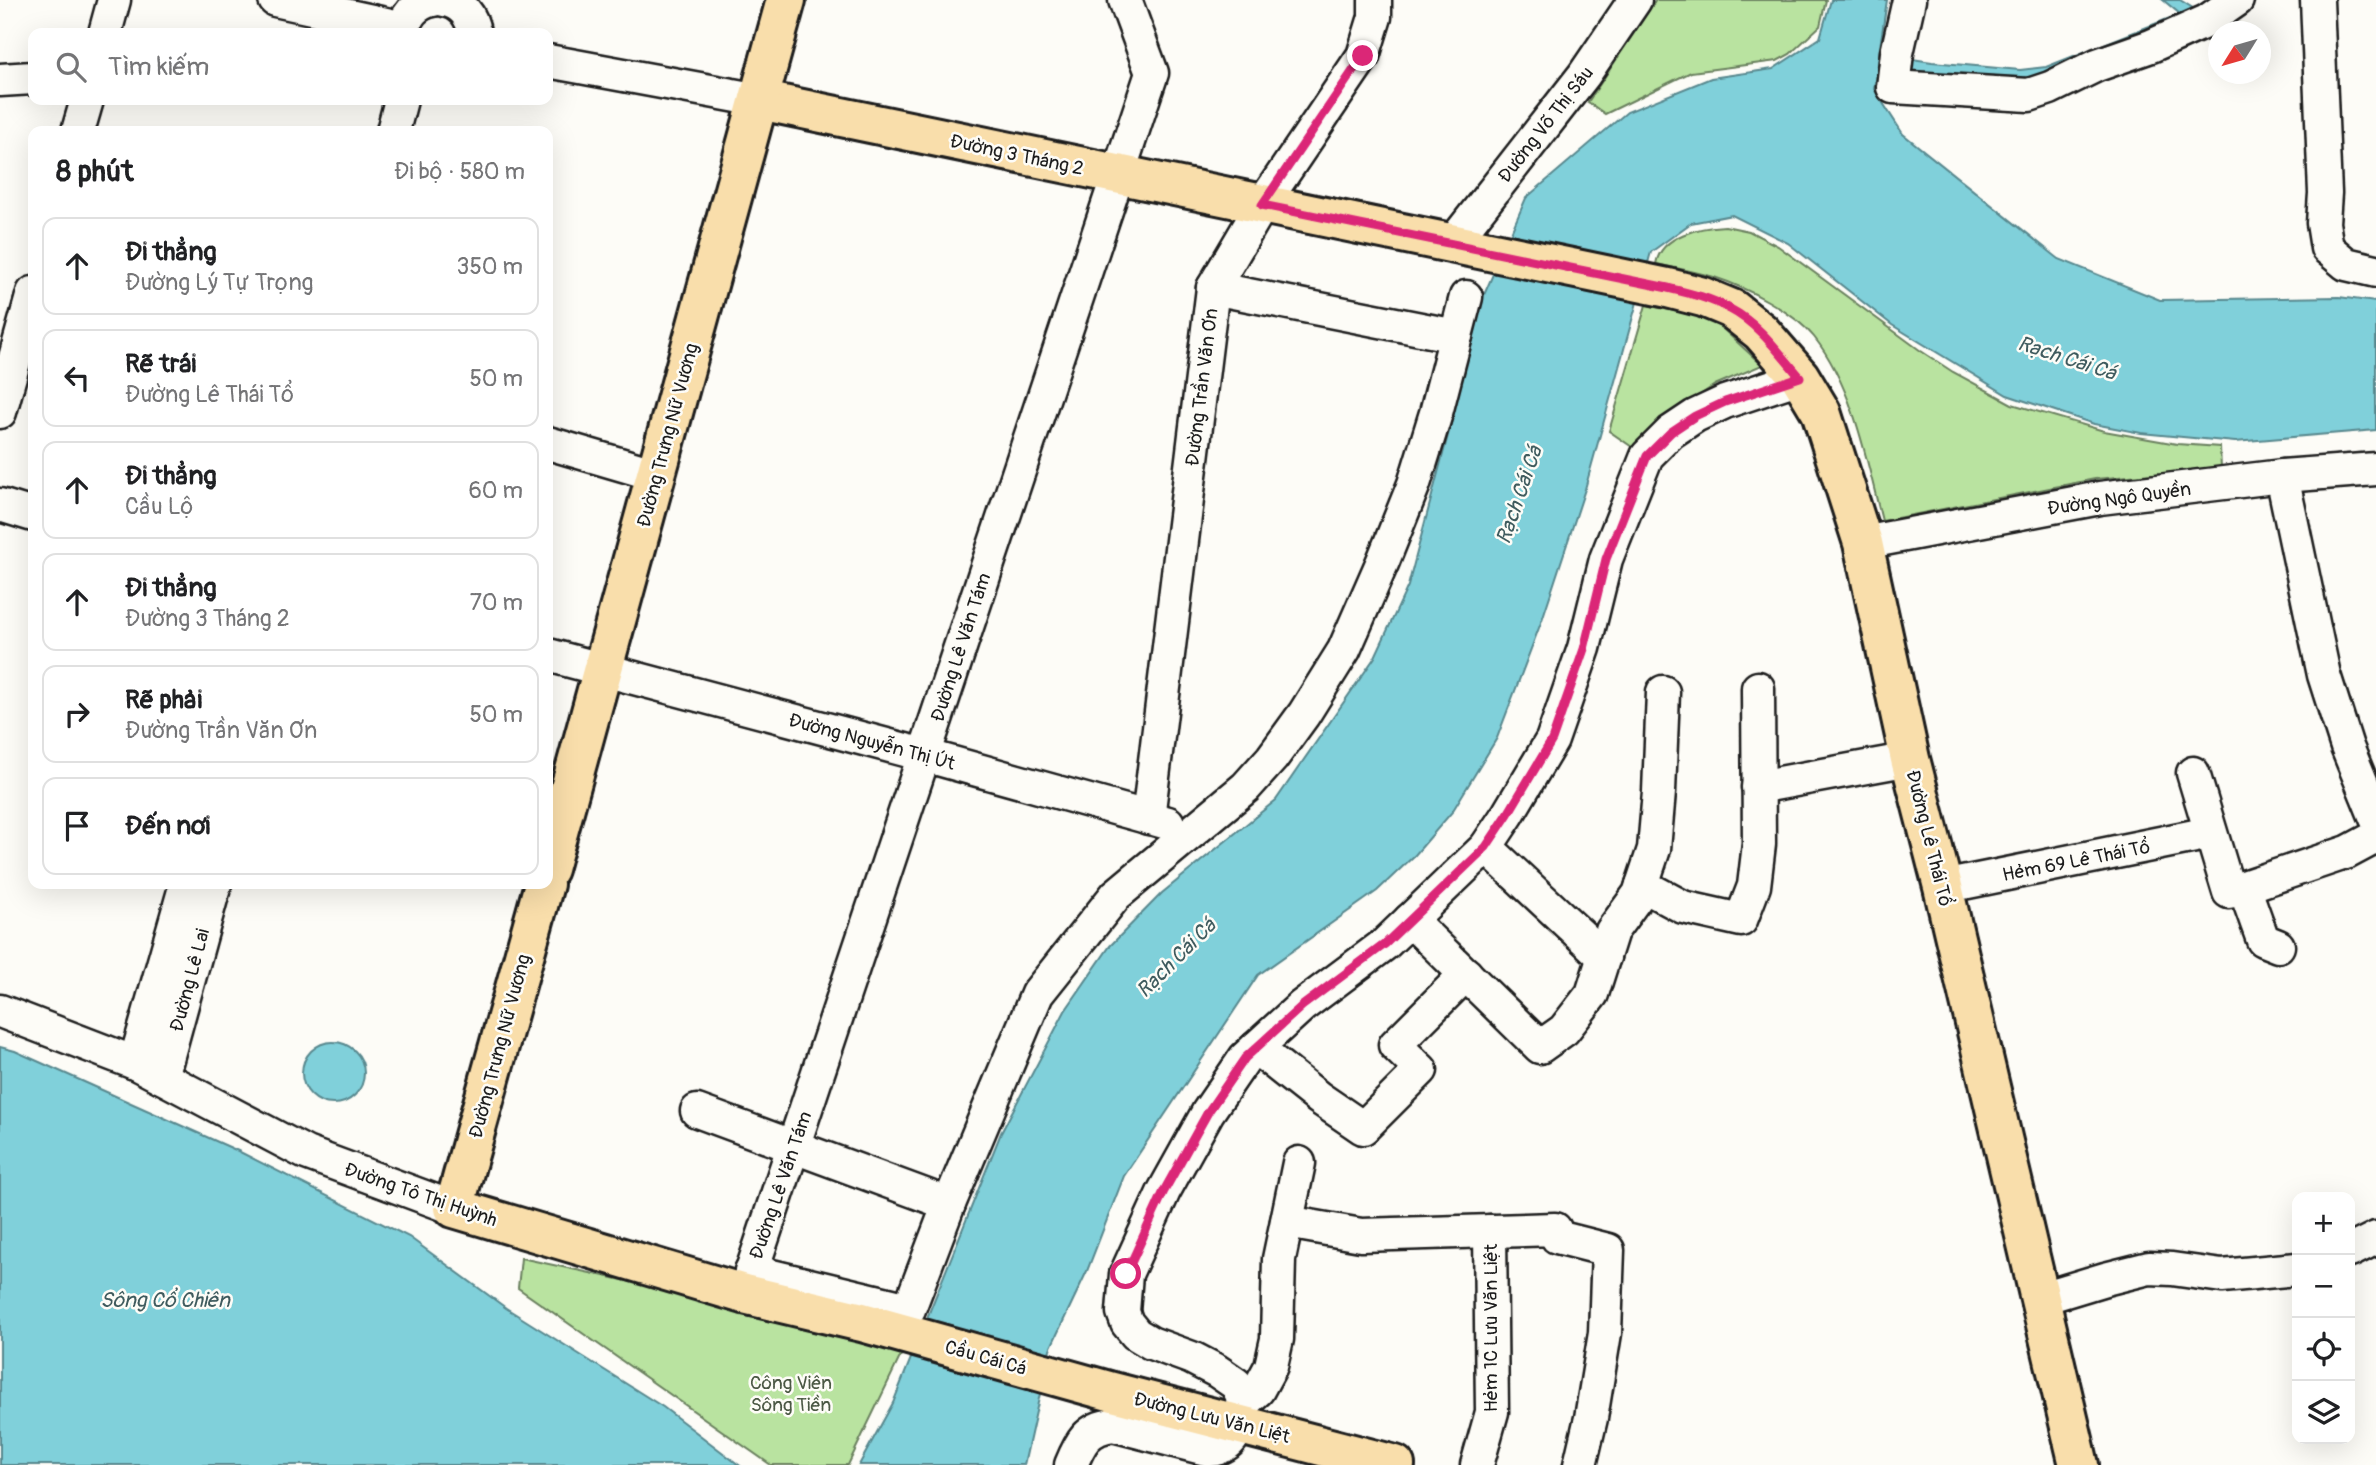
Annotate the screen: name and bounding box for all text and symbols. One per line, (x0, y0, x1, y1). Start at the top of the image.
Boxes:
north arrow (2208, 21, 2271, 84)
search box (28, 28, 553, 105)
route end (1347, 40, 1378, 71)
icon: search (52, 48, 90, 86)
text: Tìm kiếm (108, 51, 209, 83)
street label: Đường Võ Thị Sáu (1493, 62, 1599, 188)
street label: Đường 3 Tháng 2 (948, 129, 1086, 181)
text: 8 phút (56, 153, 134, 190)
text: Đi bộ · 580 m (394, 157, 525, 186)
text: Đi thẳng (125, 236, 217, 268)
icon: ahead (58, 247, 96, 285)
text: 350 m (457, 252, 523, 281)
text: Đường Lý Tự Trọng (125, 268, 313, 297)
street label: Đường Trần Văn Ơn (1180, 307, 1224, 467)
water label: Rạch Cái Cá (2014, 330, 2120, 387)
street label: Đường Trưng Nữ Vương (632, 341, 704, 530)
text: Rẽ trái (125, 348, 196, 380)
icon: left (58, 359, 96, 397)
text: 50 m (469, 364, 523, 393)
text: Đường Lê Thái Tổ (125, 380, 294, 409)
water label: Rạch Cái Cá (1490, 442, 1549, 548)
text: Đi thẳng (125, 460, 217, 492)
icon: ahead (58, 471, 96, 509)
text: 60 m (468, 476, 523, 505)
street label: Đường Ngô Quyền (2046, 477, 2193, 521)
text: Cầu Lộ (125, 492, 193, 521)
street label: Đường Lê Văn Tám (926, 570, 996, 725)
text: Đi thẳng (125, 572, 217, 604)
icon: ahead (58, 583, 96, 621)
text: 70 m (470, 588, 523, 617)
text: Đường 3 Tháng 2 (125, 604, 290, 633)
text: Rẽ phải (125, 684, 202, 716)
icon: right (58, 695, 96, 733)
text: 50 m (469, 700, 523, 729)
street label: Đường Nguyễn Thị Út (786, 708, 958, 776)
text: Đường Trần Văn Ơn (125, 716, 317, 745)
street label: Đường Lê Thái Tổ (1901, 768, 1958, 909)
icon: arrive (58, 807, 96, 845)
text: Đến nơi (125, 810, 210, 842)
street label: Hẻm 69 Lê Thái Tổ (2000, 835, 2152, 887)
water label: Rạch Cái Cá (1131, 912, 1223, 1004)
street label: Đường Lê Lai (165, 926, 215, 1034)
street label: Đường Trưng Nữ Vương (464, 952, 536, 1141)
street label: Đường Lê Văn Tám (744, 1108, 818, 1263)
street label: Đường Tô Thị Huỳnh (341, 1158, 500, 1232)
map controls (2292, 1192, 2355, 1444)
button: + (2292, 1192, 2355, 1255)
street label: Hẻm 1C Lưu Văn Liệt (1479, 1243, 1503, 1412)
button: − (2292, 1255, 2355, 1318)
route start (1110, 1258, 1141, 1289)
water label: Sông Cổ Chiên (100, 1287, 231, 1314)
button: locate (2292, 1318, 2355, 1381)
street label: Cầu Cái Cá (942, 1335, 1029, 1381)
park label: Công Viên Sông Tiền (750, 1371, 832, 1417)
button: layers (2292, 1381, 2355, 1444)
street label: Đường Lưu Văn Liệt (1131, 1387, 1293, 1449)

